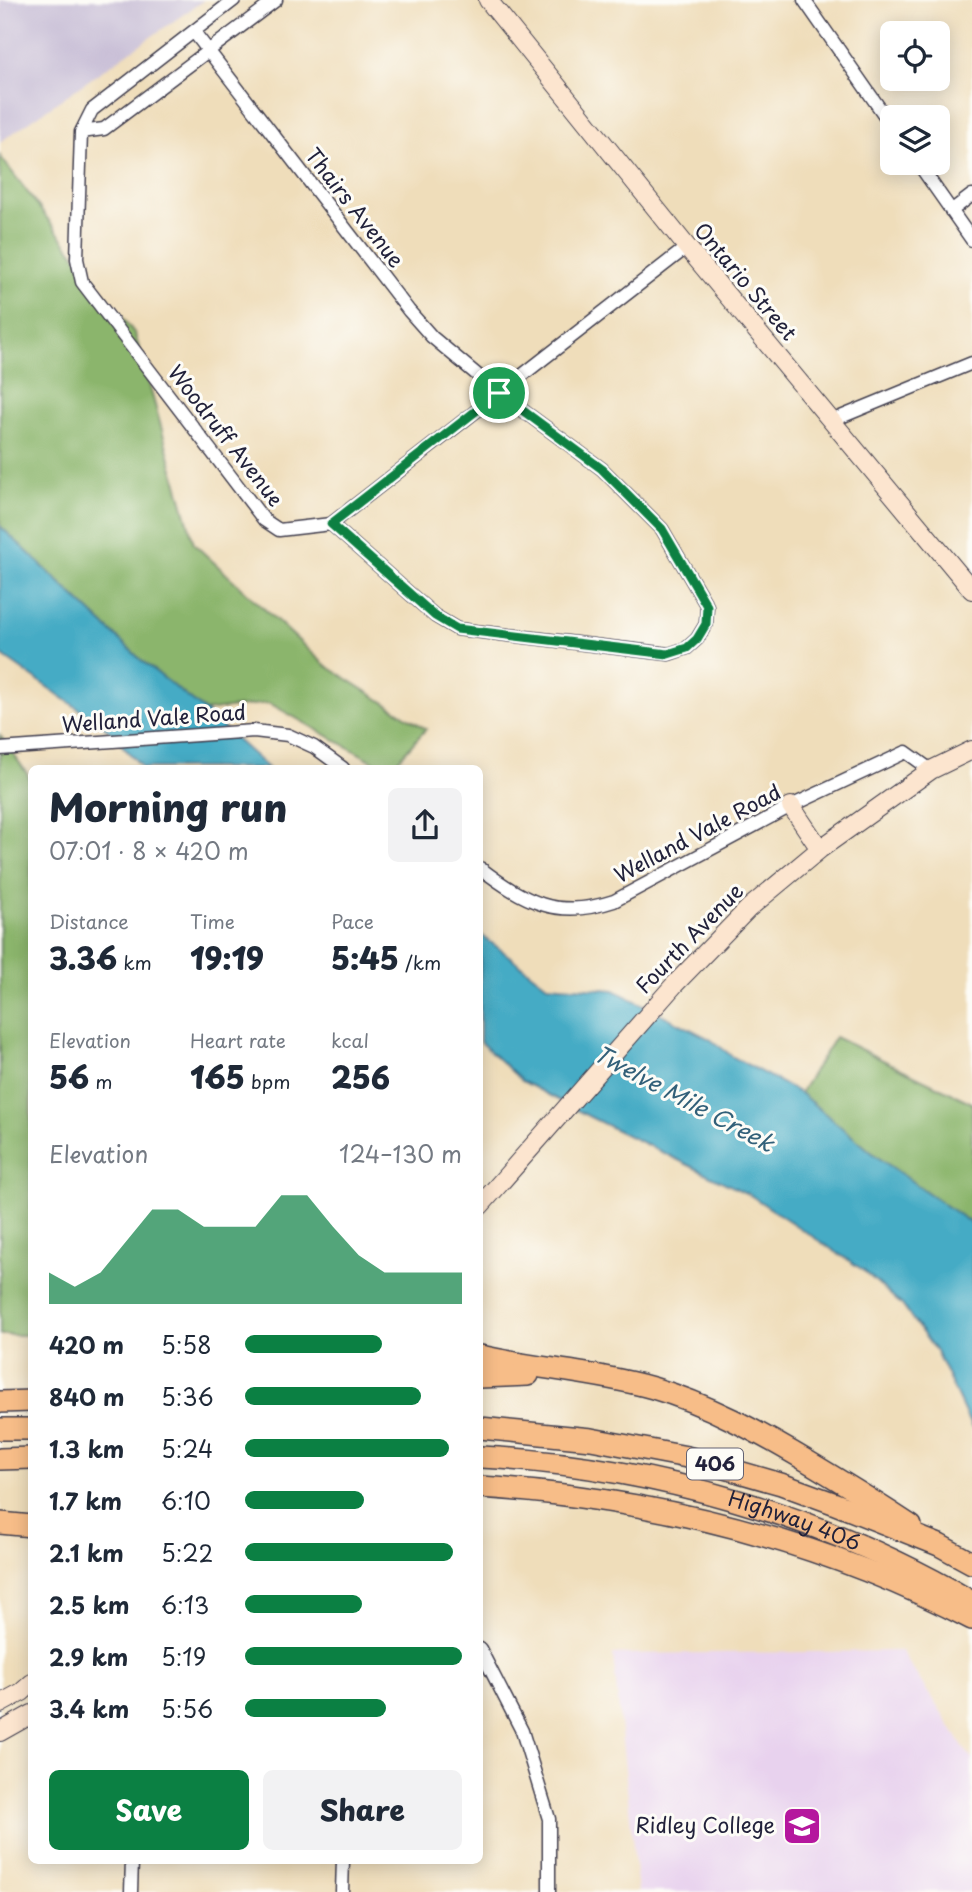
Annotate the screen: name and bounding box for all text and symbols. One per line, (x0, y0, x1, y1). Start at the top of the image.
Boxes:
map controls (880, 21, 950, 175)
button: locate (880, 21, 950, 91)
button: layers (880, 105, 950, 175)
street label: Thairs Avenue (299, 140, 413, 274)
street label: Ontario Street (687, 215, 806, 347)
street label: Woodruff Avenue (161, 357, 292, 513)
pin (469, 363, 529, 423)
icon: arrive (480, 374, 518, 412)
street label: Welland Vale Road (61, 695, 247, 739)
street label: Welland Vale Road (608, 775, 786, 890)
text: Morning run (49, 778, 287, 835)
button: share (388, 788, 462, 862)
text: 07:01 · 8 × 420 m (49, 833, 249, 868)
street label: Fourth Avenue (627, 875, 750, 1000)
text: Distance (49, 907, 129, 935)
text: Time (190, 907, 235, 935)
text: Pace (331, 907, 374, 935)
text: 3.36 (49, 935, 117, 980)
text: 19:19 (190, 935, 264, 980)
text: 5:45 (331, 935, 399, 980)
text: km (117, 948, 152, 976)
text: /km (399, 948, 441, 976)
text: Elevation (49, 1026, 131, 1054)
text: Heart rate (190, 1026, 286, 1054)
text: kcal (331, 1026, 369, 1054)
water label: Twelve Mile Creek (588, 1035, 782, 1160)
text: 56 (49, 1054, 89, 1099)
text: 165 (190, 1054, 245, 1099)
text: 256 (331, 1054, 390, 1099)
text: m (89, 1067, 113, 1095)
text: bpm (245, 1067, 290, 1095)
text: Elevation (49, 1136, 148, 1171)
text: 124–130 m (339, 1136, 462, 1171)
text: 420 m (49, 1327, 124, 1362)
text: 5:58 (161, 1327, 212, 1362)
text: 840 m (49, 1379, 125, 1414)
text: 5:36 (161, 1379, 214, 1414)
text: 1.3 km (49, 1431, 124, 1466)
text: 5:24 (161, 1431, 213, 1466)
road number: 406 (687, 1448, 743, 1480)
street label: Highway 406 (725, 1481, 866, 1558)
text: 1.7 km (49, 1483, 122, 1518)
text: 6:10 (161, 1483, 211, 1518)
text: 2.1 km (49, 1535, 124, 1570)
text: 5:22 (161, 1535, 213, 1570)
text: 2.5 km (49, 1587, 129, 1622)
text: 6:13 (161, 1587, 209, 1622)
text: 2.9 km (49, 1639, 128, 1674)
text: 5:19 (161, 1639, 206, 1674)
text: 3.4 km (49, 1691, 129, 1726)
text: 5:56 (161, 1691, 213, 1726)
button: Save (49, 1770, 249, 1850)
button: Share (263, 1770, 462, 1850)
school or university icon: Ridley College (781, 1805, 823, 1847)
place label: Ridley College (635, 1808, 775, 1840)

